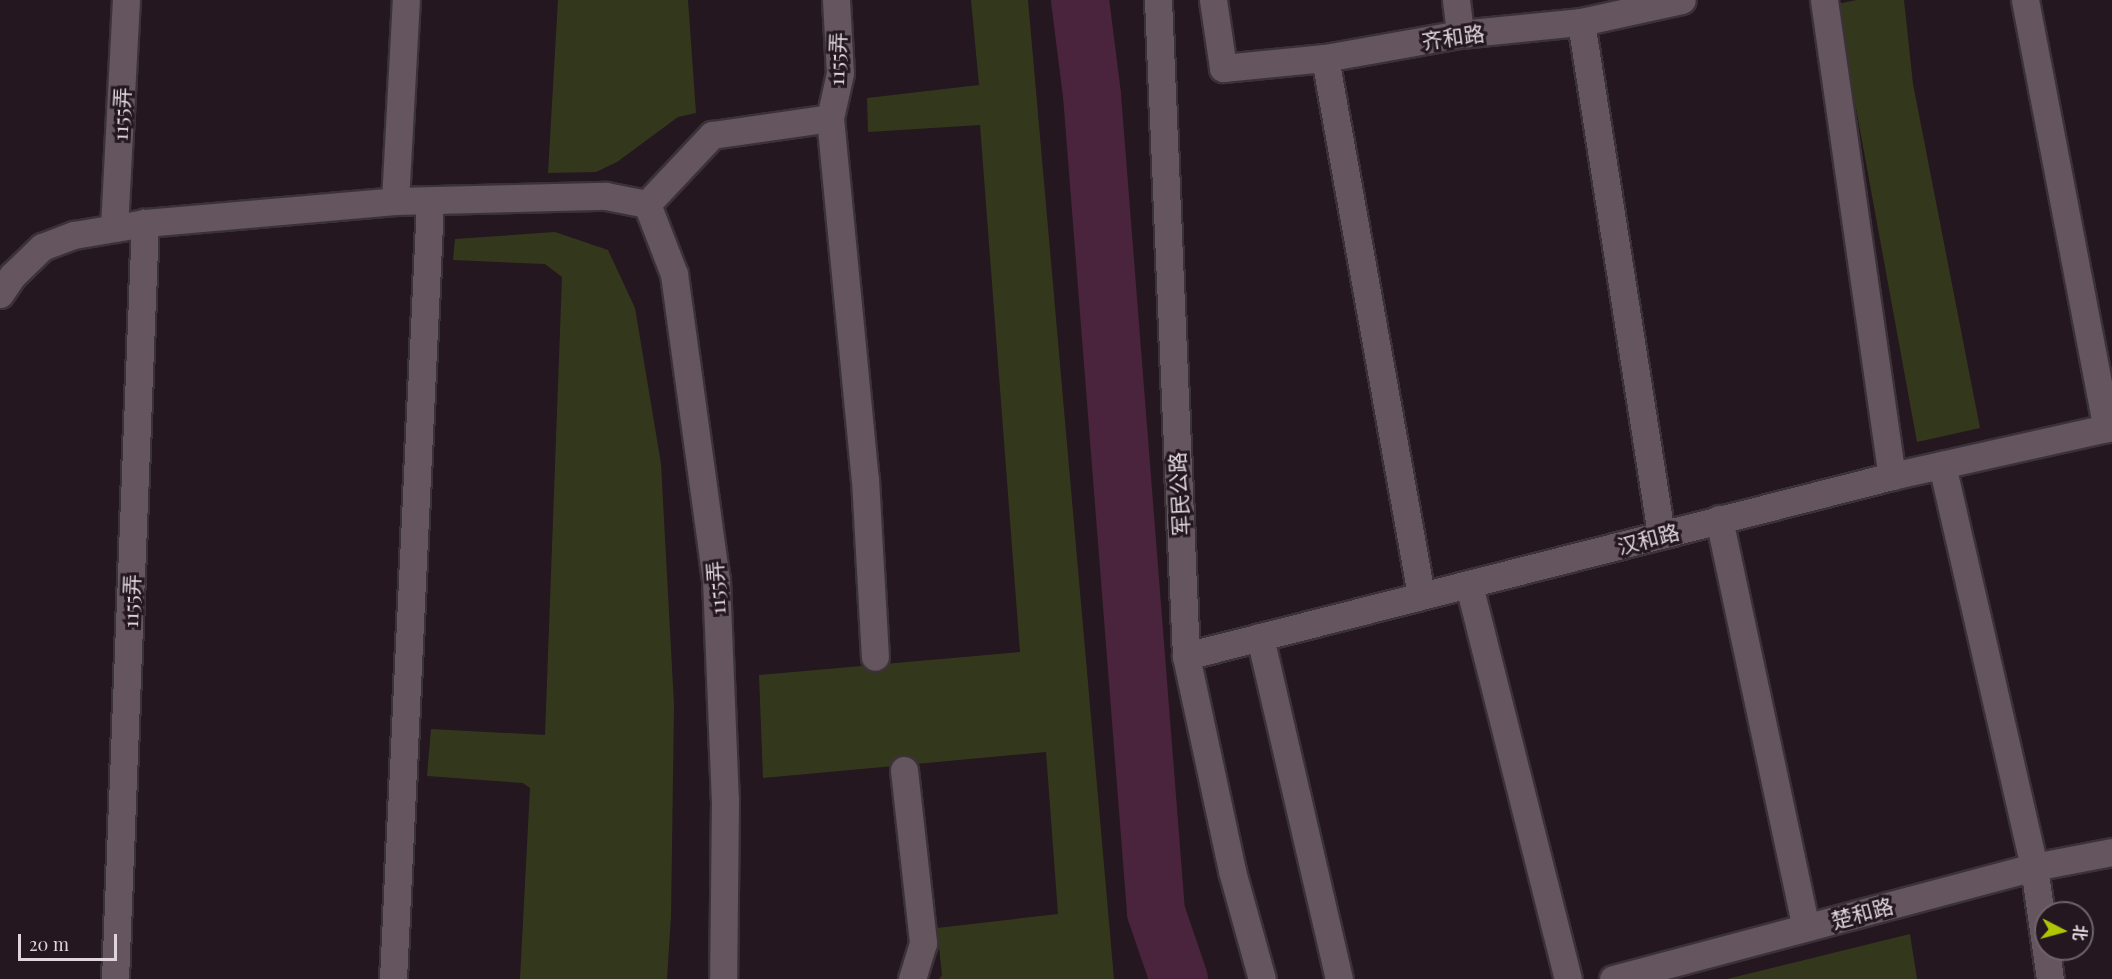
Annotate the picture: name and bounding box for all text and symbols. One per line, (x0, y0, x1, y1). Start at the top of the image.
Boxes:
street label: 齐和路 (1420, 19, 1486, 53)
street label: 1155弄 (822, 32, 850, 86)
street label: 1155弄 (106, 87, 134, 141)
street label: 军民公路 (1163, 451, 1193, 537)
street label: 汉和路 (1614, 518, 1682, 558)
street label: 1155弄 (701, 560, 729, 616)
street label: 1155弄 (116, 574, 144, 628)
street label: 楚和路 (1828, 892, 1896, 932)
north arrow (2034, 901, 2094, 961)
scale bar (21, 922, 120, 960)
text: 北 (2069, 924, 2092, 942)
text: 20 m (29, 932, 69, 956)

